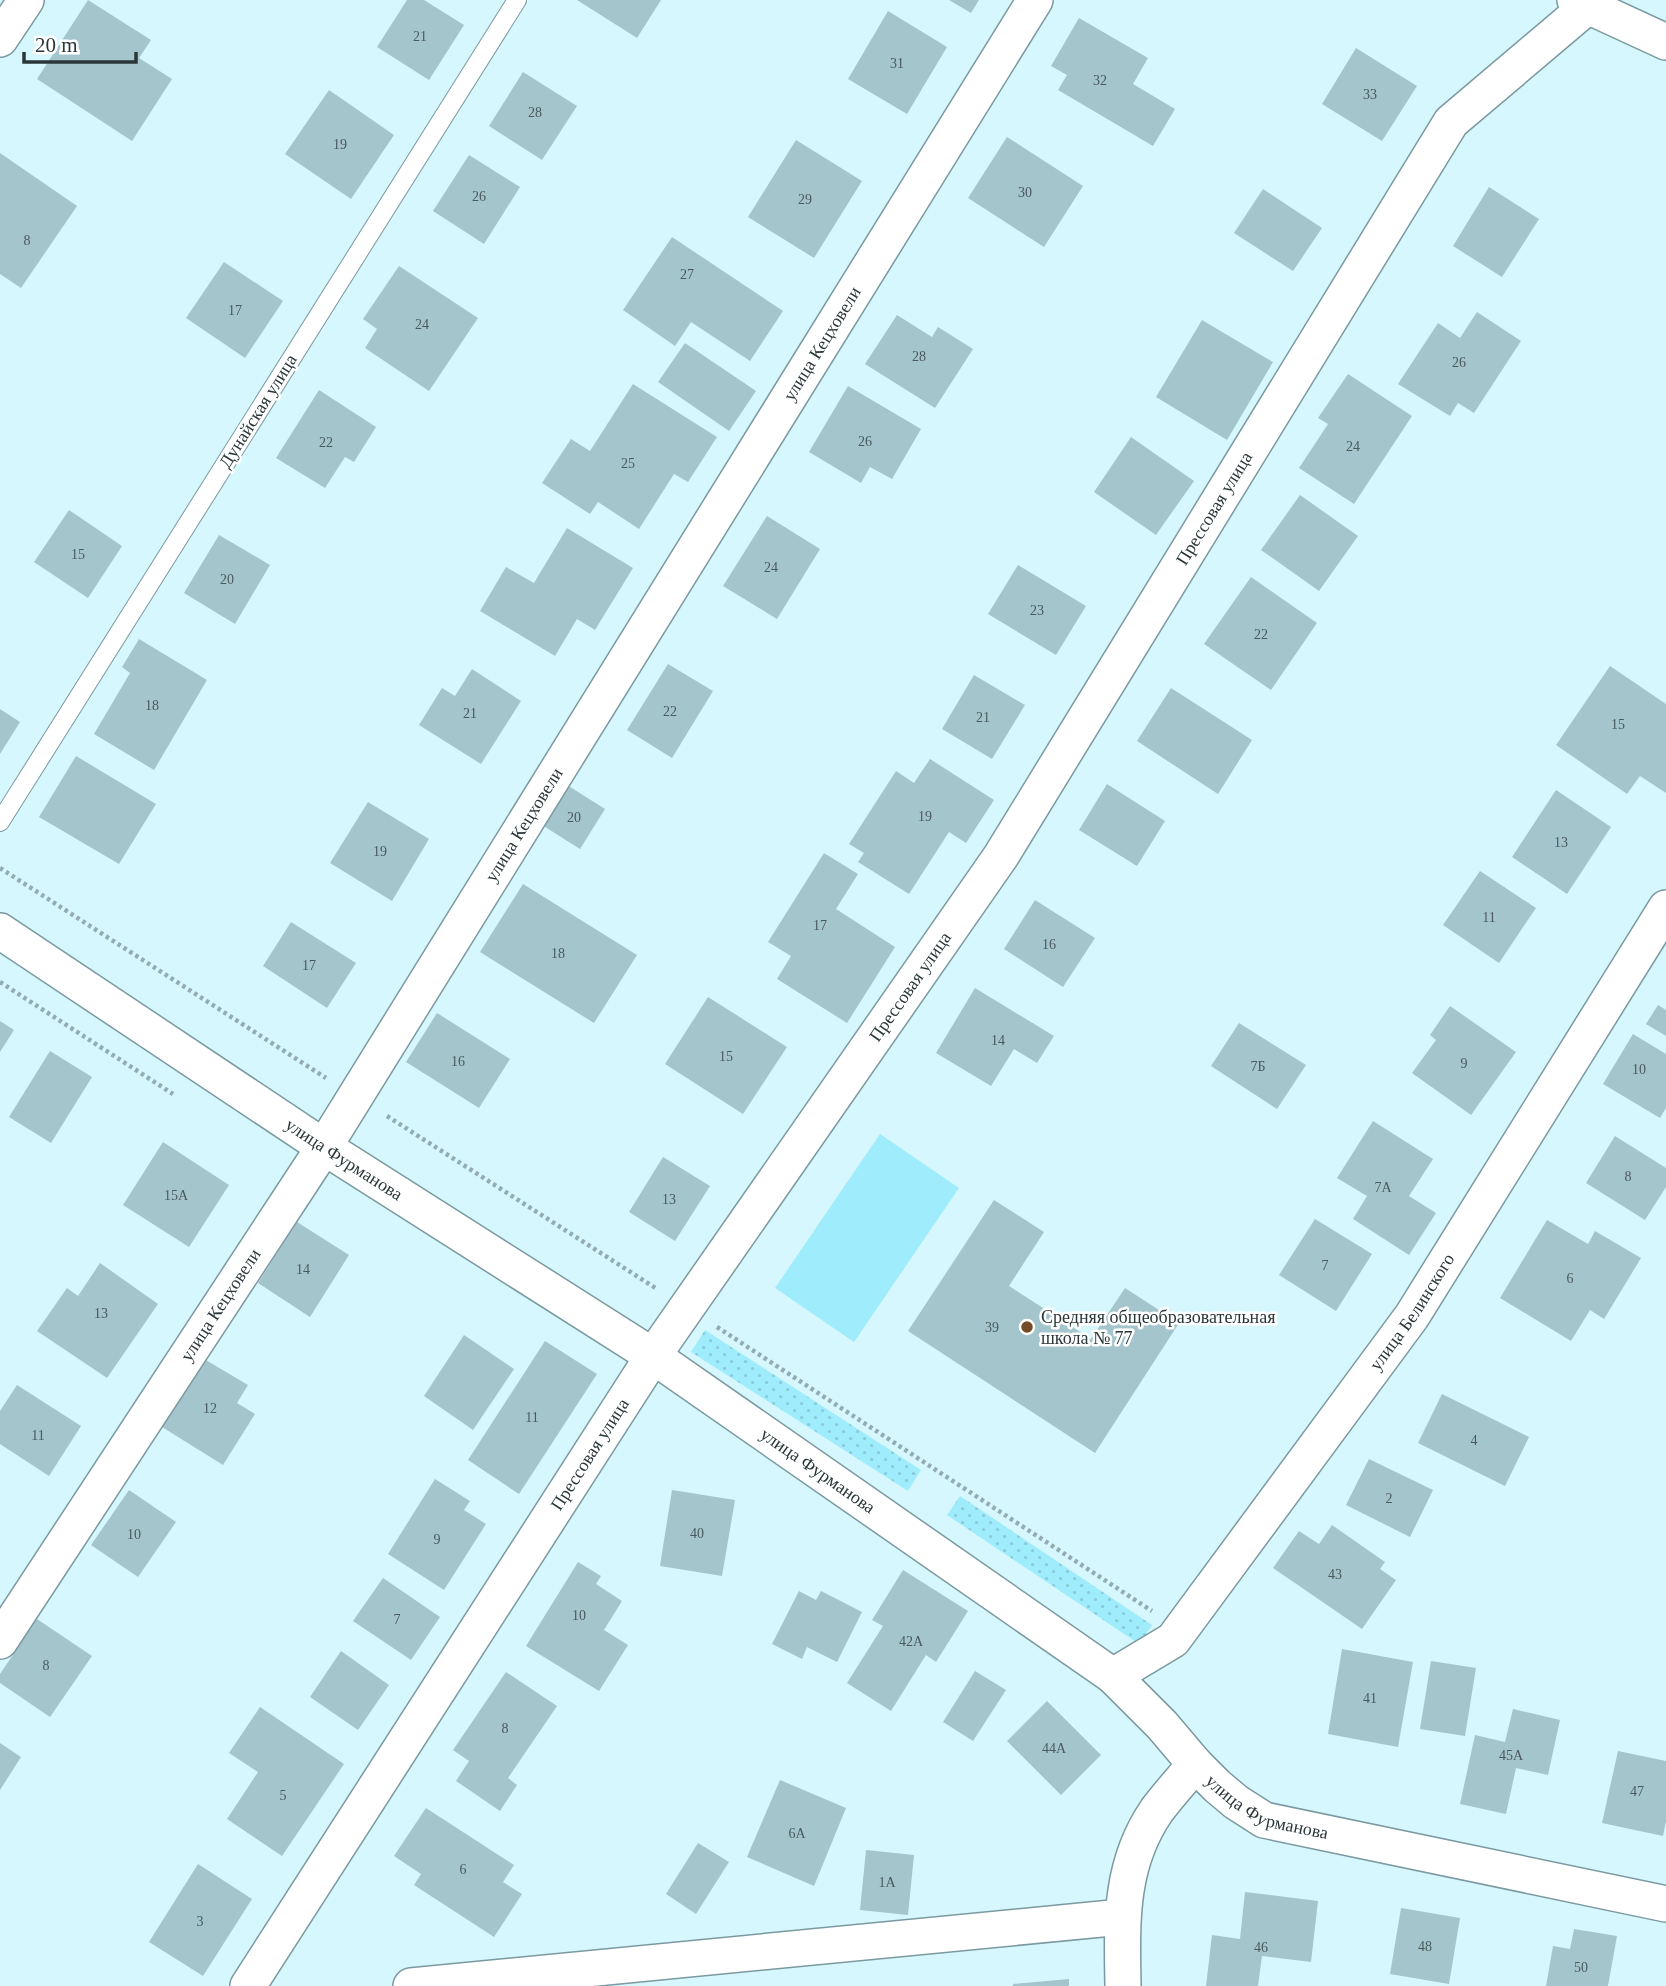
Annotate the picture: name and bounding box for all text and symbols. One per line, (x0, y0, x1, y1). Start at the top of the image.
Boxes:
scale bar (24, 21, 136, 65)
house number: 21 (413, 29, 427, 44)
text: 20 m (35, 33, 78, 57)
house number: 31 (890, 56, 904, 71)
house number: 32 (1093, 73, 1107, 88)
house number: 33 (1363, 87, 1377, 102)
house number: 28 (528, 105, 542, 120)
house number: 19 (333, 137, 347, 152)
house number: 30 (1018, 185, 1032, 200)
house number: 26 (472, 189, 486, 204)
house number: 29 (798, 192, 812, 207)
house number: 8 (24, 233, 31, 248)
house number: 27 (680, 267, 694, 282)
street label: улица Кецховели (779, 283, 865, 404)
house number: 17 (228, 303, 242, 318)
house number: 24 (415, 317, 429, 332)
house number: 28 (912, 349, 926, 364)
street label: Дунайская улица (215, 350, 301, 472)
house number: 26 (1452, 355, 1466, 370)
house number: 26 (858, 434, 872, 449)
house number: 22 (319, 435, 333, 450)
house number: 24 (1346, 439, 1360, 454)
street label: Прессовая улица (1172, 448, 1256, 568)
house number: 25 (621, 456, 635, 471)
house number: 15 (71, 547, 85, 562)
house number: 24 (764, 560, 778, 575)
house number: 20 (220, 572, 234, 587)
house number: 23 (1030, 603, 1044, 618)
house number: 22 (1254, 627, 1268, 642)
house number: 18 (145, 698, 159, 713)
house number: 22 (663, 704, 677, 719)
house number: 21 (463, 706, 477, 721)
house number: 21 (976, 710, 990, 725)
house number: 15 (1611, 717, 1625, 732)
street label: улица Кецховели (481, 764, 567, 885)
house number: 19 (918, 809, 932, 824)
house number: 20 (567, 810, 581, 825)
house number: 13 (1554, 835, 1568, 850)
house number: 19 (373, 844, 387, 859)
house number: 11 (1482, 910, 1496, 925)
house number: 17 (813, 918, 827, 933)
street label: Прессовая улица (865, 928, 955, 1045)
house number: 16 (1042, 937, 1056, 952)
house number: 18 (551, 946, 565, 961)
house number: 17 (302, 958, 316, 973)
house number: 14 (991, 1033, 1005, 1048)
house number: 15 (719, 1049, 733, 1064)
house number: 16 (451, 1054, 465, 1069)
house number: 9 (1461, 1056, 1468, 1071)
house number: 7Б (1250, 1059, 1266, 1074)
house number: 10 (1632, 1062, 1646, 1077)
street label: улица Фурманова (282, 1114, 406, 1204)
house number: 8 (1625, 1169, 1632, 1184)
house number: 7А (1374, 1180, 1392, 1195)
house number: 15А (164, 1188, 189, 1203)
house number: 13 (662, 1192, 676, 1207)
street label: улица Кецховели (176, 1245, 265, 1365)
street label: улица Белинского (1366, 1250, 1458, 1374)
house number: 7 (1322, 1258, 1329, 1273)
house number: 14 (296, 1262, 310, 1277)
house number: 6 (1567, 1271, 1574, 1286)
house number: 13 (94, 1306, 108, 1321)
place label: Средняя общеобразовательная школа № 77 (1041, 1307, 1276, 1348)
marker: Средняя общеобразовательная школа № 77 (1019, 1319, 1035, 1335)
house number: 39 (985, 1320, 999, 1335)
street label: Прессовая улица (546, 1395, 633, 1514)
house number: 12 (203, 1401, 217, 1416)
house number: 11 (525, 1410, 539, 1425)
street label: улица Фурманова (757, 1424, 879, 1517)
house number: 11 (31, 1428, 45, 1443)
house number: 4 (1471, 1433, 1478, 1448)
house number: 2 (1386, 1491, 1393, 1506)
house number: 40 (690, 1526, 704, 1541)
house number: 10 (127, 1527, 141, 1542)
house number: 9 (434, 1532, 441, 1547)
house number: 43 (1328, 1567, 1342, 1582)
house number: 10 (572, 1608, 586, 1623)
house number: 7 (394, 1612, 401, 1627)
house number: 42А (899, 1634, 924, 1649)
house number: 8 (43, 1658, 50, 1673)
house number: 41 (1363, 1691, 1377, 1706)
house number: 8 (502, 1721, 509, 1736)
house number: 44А (1042, 1741, 1067, 1756)
house number: 45А (1499, 1748, 1524, 1763)
street label: улица Фурманова (1202, 1771, 1330, 1843)
house number: 47 (1630, 1784, 1644, 1799)
house number: 5 (280, 1788, 287, 1803)
house number: 6А (788, 1826, 806, 1841)
house number: 6 (460, 1862, 467, 1877)
house number: 1А (878, 1875, 896, 1890)
house number: 3 (197, 1914, 204, 1929)
house number: 48 (1418, 1939, 1432, 1954)
house number: 46 (1254, 1940, 1268, 1955)
house number: 50 (1574, 1960, 1588, 1975)

